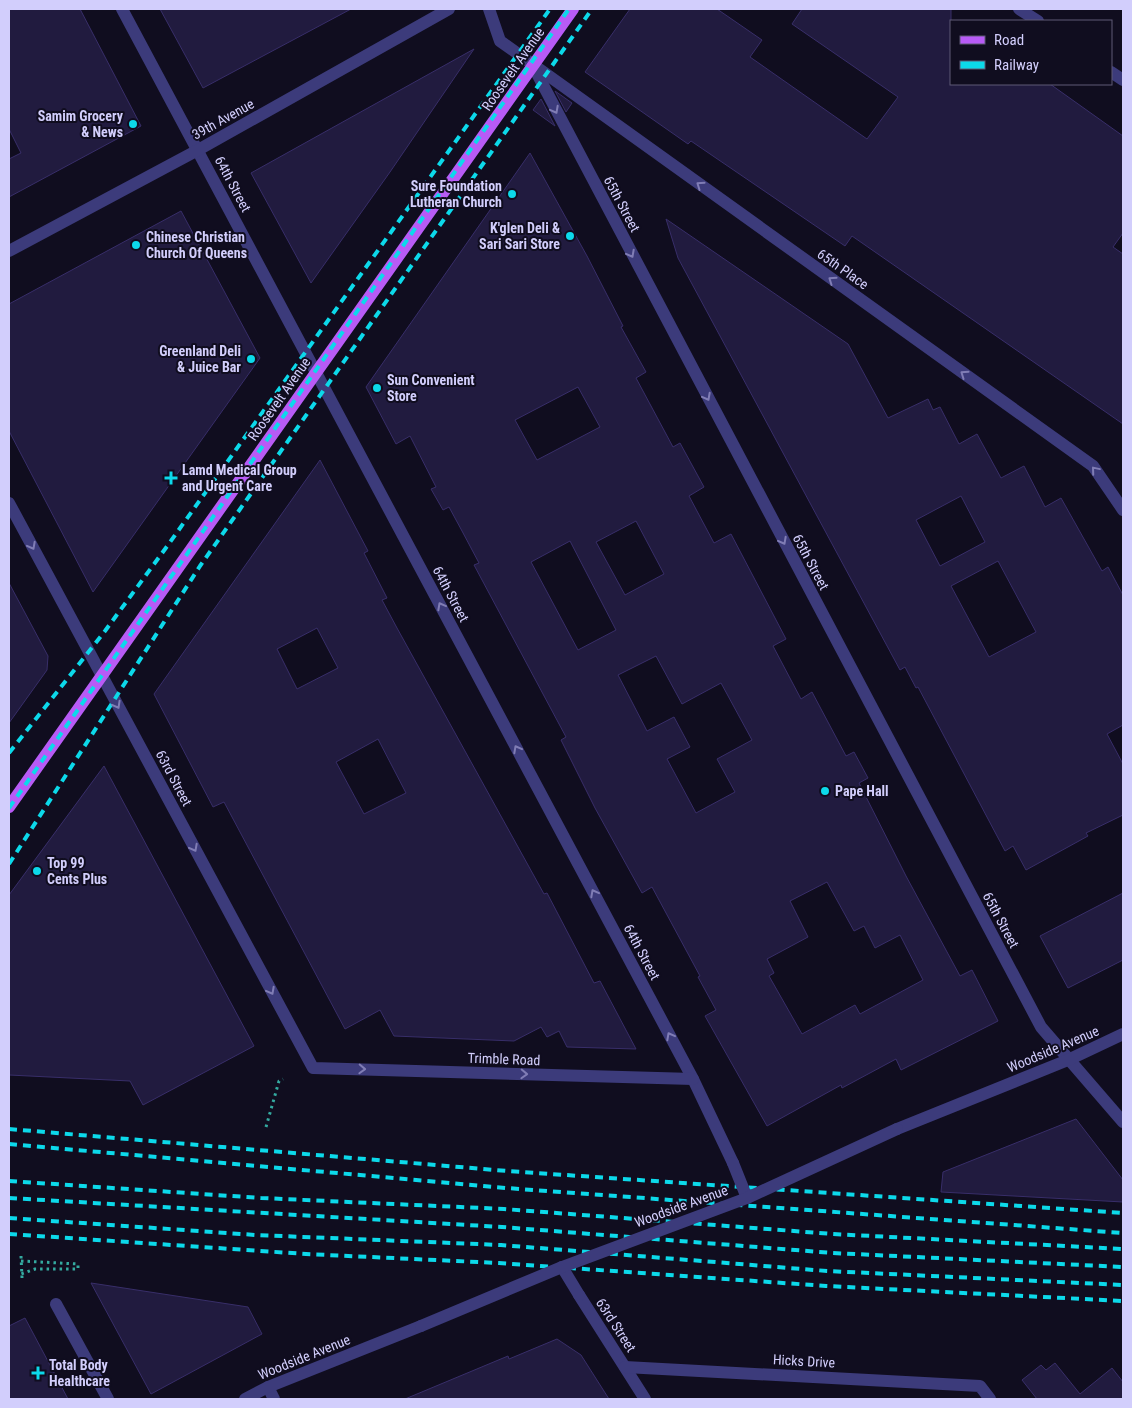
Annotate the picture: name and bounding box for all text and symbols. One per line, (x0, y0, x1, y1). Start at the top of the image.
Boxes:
legend (950, 20, 1112, 85)
street label: Roosevelt Avenue (478, 24, 548, 114)
text: Road (994, 31, 1024, 49)
text: Railway (994, 56, 1039, 74)
street label: 39th Avenue (189, 95, 257, 143)
one-way arrow (548, 105, 558, 114)
place label: Samim Grocery & News (38, 108, 124, 140)
marker: Samim Grocery & News (127, 118, 139, 130)
street label: 64th Street (212, 153, 254, 215)
street label: 65th Street (601, 173, 643, 235)
place label: Sure Foundation Lutheran Church (410, 178, 502, 210)
one-way arrow (696, 182, 705, 191)
marker: Sure Foundation Lutheran Church (506, 188, 518, 200)
place label: K'glen Deli & Sari Sari Store (479, 220, 560, 252)
place label: Chinese Christian Church Of Queens (146, 229, 247, 261)
marker: K'glen Deli & Sari Sari Store (564, 230, 576, 242)
marker: Chinese Christian Church Of Queens (130, 239, 142, 251)
street label: 65th Place (814, 246, 872, 293)
one-way arrow (625, 248, 635, 257)
one-way arrow (828, 277, 838, 286)
place label: Greenland Deli & Juice Bar (159, 343, 241, 375)
marker: Greenland Deli & Juice Bar (245, 353, 257, 365)
street label: Roosevelt Avenue (244, 354, 314, 444)
one-way arrow (960, 371, 970, 380)
place label: Sun Convenient Store (387, 372, 475, 404)
marker: Sun Convenient Store (371, 382, 383, 394)
one-way arrow (701, 392, 711, 401)
place label: Lamd Medical Group and Urgent Care (182, 462, 297, 494)
one-way arrow (1092, 467, 1100, 476)
marker: Lamd Medical Group and Urgent Care (164, 471, 178, 485)
street label: 65th Street (790, 531, 832, 593)
one-way arrow (777, 536, 787, 545)
one-way arrow (26, 541, 36, 550)
street label: 64th Street (430, 563, 472, 625)
one-way arrow (437, 603, 447, 612)
one-way arrow (110, 699, 120, 708)
one-way arrow (513, 746, 523, 755)
street label: 63rd Street (153, 747, 195, 809)
place label: Pape Hall (835, 783, 889, 799)
marker: Pape Hall (819, 785, 831, 797)
one-way arrow (188, 842, 198, 851)
place label: Top 99 Cents Plus (47, 855, 107, 887)
marker: Top 99 Cents Plus (31, 865, 43, 877)
one-way arrow (590, 889, 600, 898)
street label: 65th Street (980, 889, 1022, 951)
street label: 64th Street (621, 921, 663, 983)
one-way arrow (265, 985, 275, 994)
street label: Woodside Avenue (1005, 1022, 1102, 1076)
one-way arrow (666, 1033, 676, 1042)
street label: Trimble Road (467, 1050, 541, 1068)
one-way arrow (358, 1064, 366, 1075)
one-way arrow (521, 1069, 529, 1079)
street label: Woodside Avenue (632, 1182, 730, 1230)
street label: 63rd Street (593, 1295, 639, 1355)
street label: Woodside Avenue (256, 1331, 353, 1383)
street label: Hicks Drive (773, 1351, 836, 1371)
place label: Total Body Healthcare (49, 1357, 110, 1389)
marker: Total Body Healthcare (31, 1366, 45, 1380)

